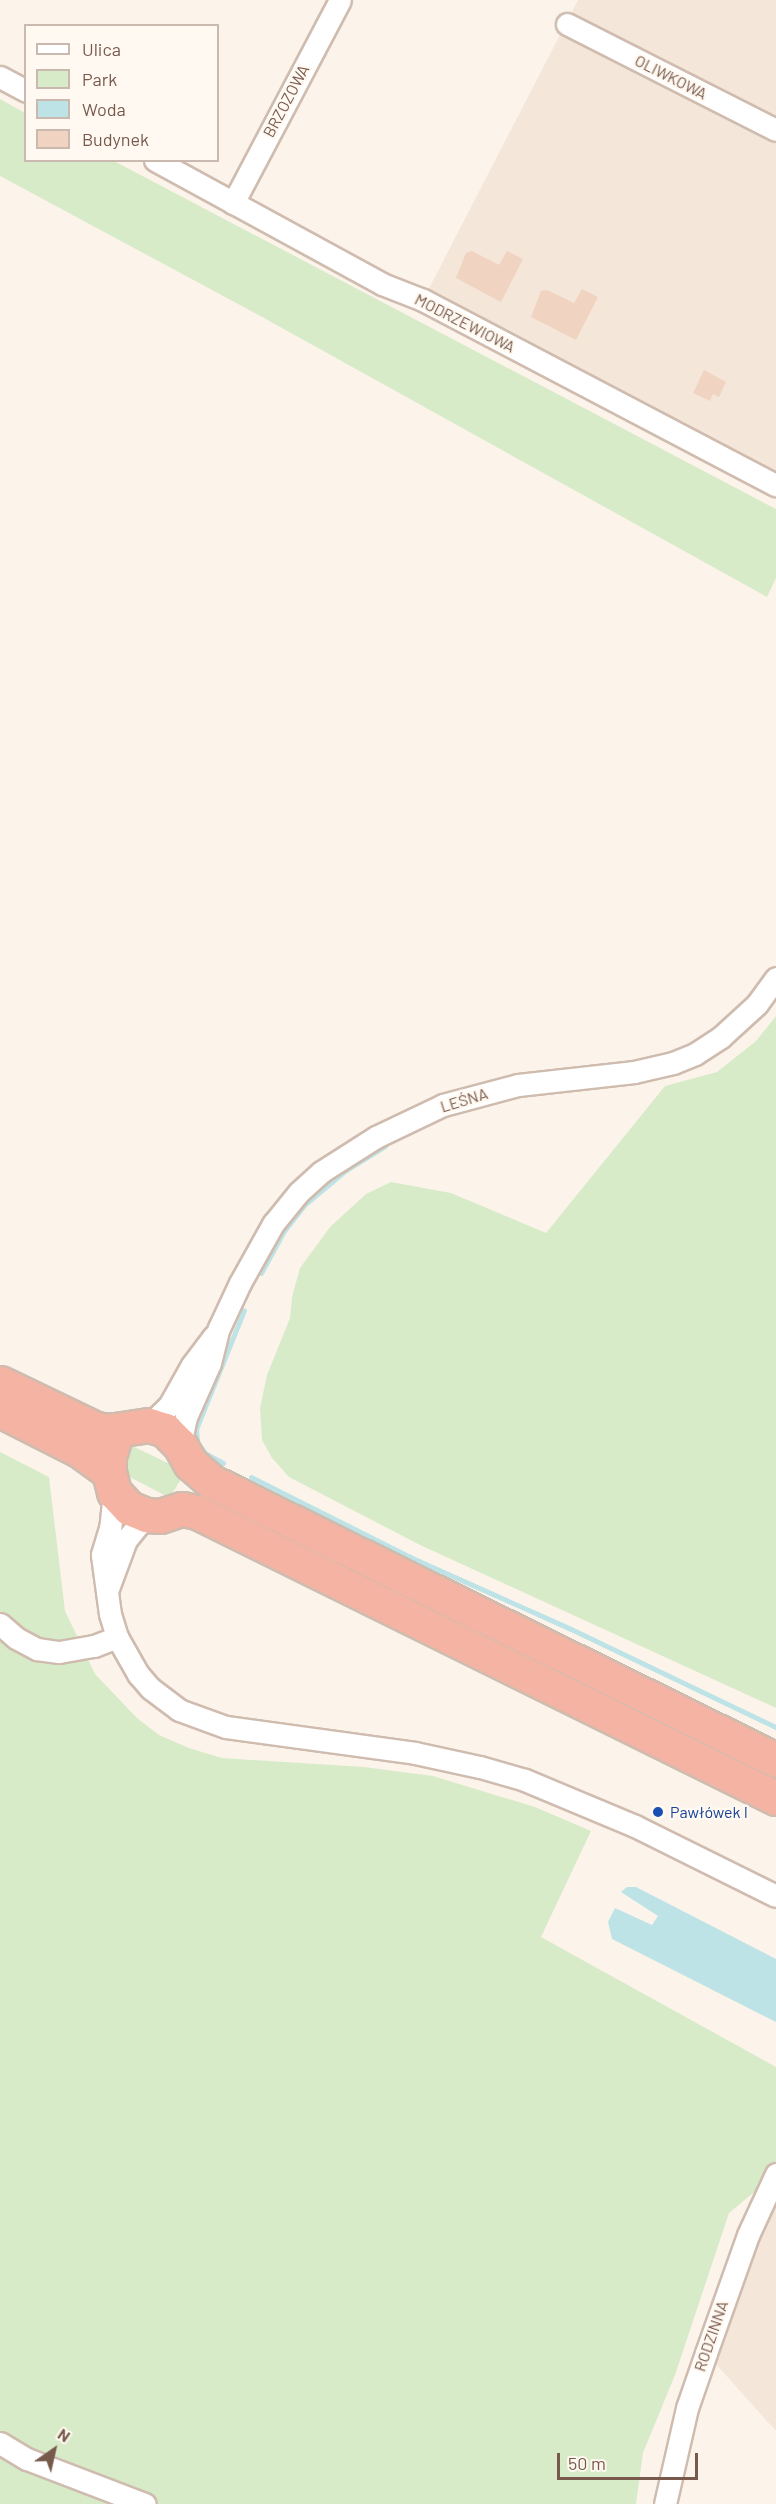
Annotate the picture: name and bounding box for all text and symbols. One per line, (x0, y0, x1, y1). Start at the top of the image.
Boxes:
legend (24, 24, 219, 162)
text: Ulica (82, 38, 121, 60)
street label: OLIWKOWA (632, 51, 710, 103)
street label: BRZOZOWA (259, 61, 313, 141)
text: Park (82, 68, 117, 90)
text: Woda (82, 98, 126, 120)
text: Budynek (82, 128, 149, 150)
street label: MODRZEWIOWA (412, 289, 518, 357)
street label: LEŚNA (438, 1084, 490, 1116)
place label: Pawłówek I (670, 1802, 748, 1822)
marker: Pawłówek I (651, 1805, 665, 1819)
street label: RODZINNA (690, 2298, 732, 2374)
north arrow (24, 2420, 84, 2480)
text: N (55, 2424, 74, 2446)
scale bar (560, 2441, 701, 2479)
text: 50 m (568, 2452, 606, 2474)

